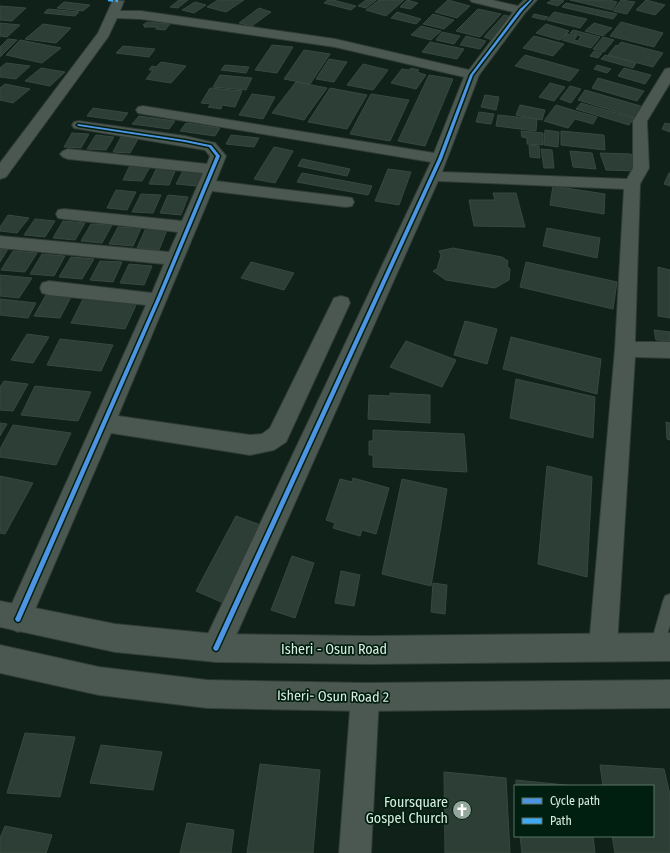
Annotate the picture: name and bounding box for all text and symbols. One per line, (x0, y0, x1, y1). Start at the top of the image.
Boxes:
street label: Isheri - Osun Road (281, 641, 387, 658)
street label: Isheri- Osun Road 2 (277, 687, 389, 706)
legend (514, 785, 654, 837)
place label: Foursquare Gospel Church (366, 794, 448, 827)
text: Cycle path (550, 794, 600, 808)
church icon: Foursquare Gospel Church (451, 799, 473, 821)
text: Path (550, 814, 572, 828)

